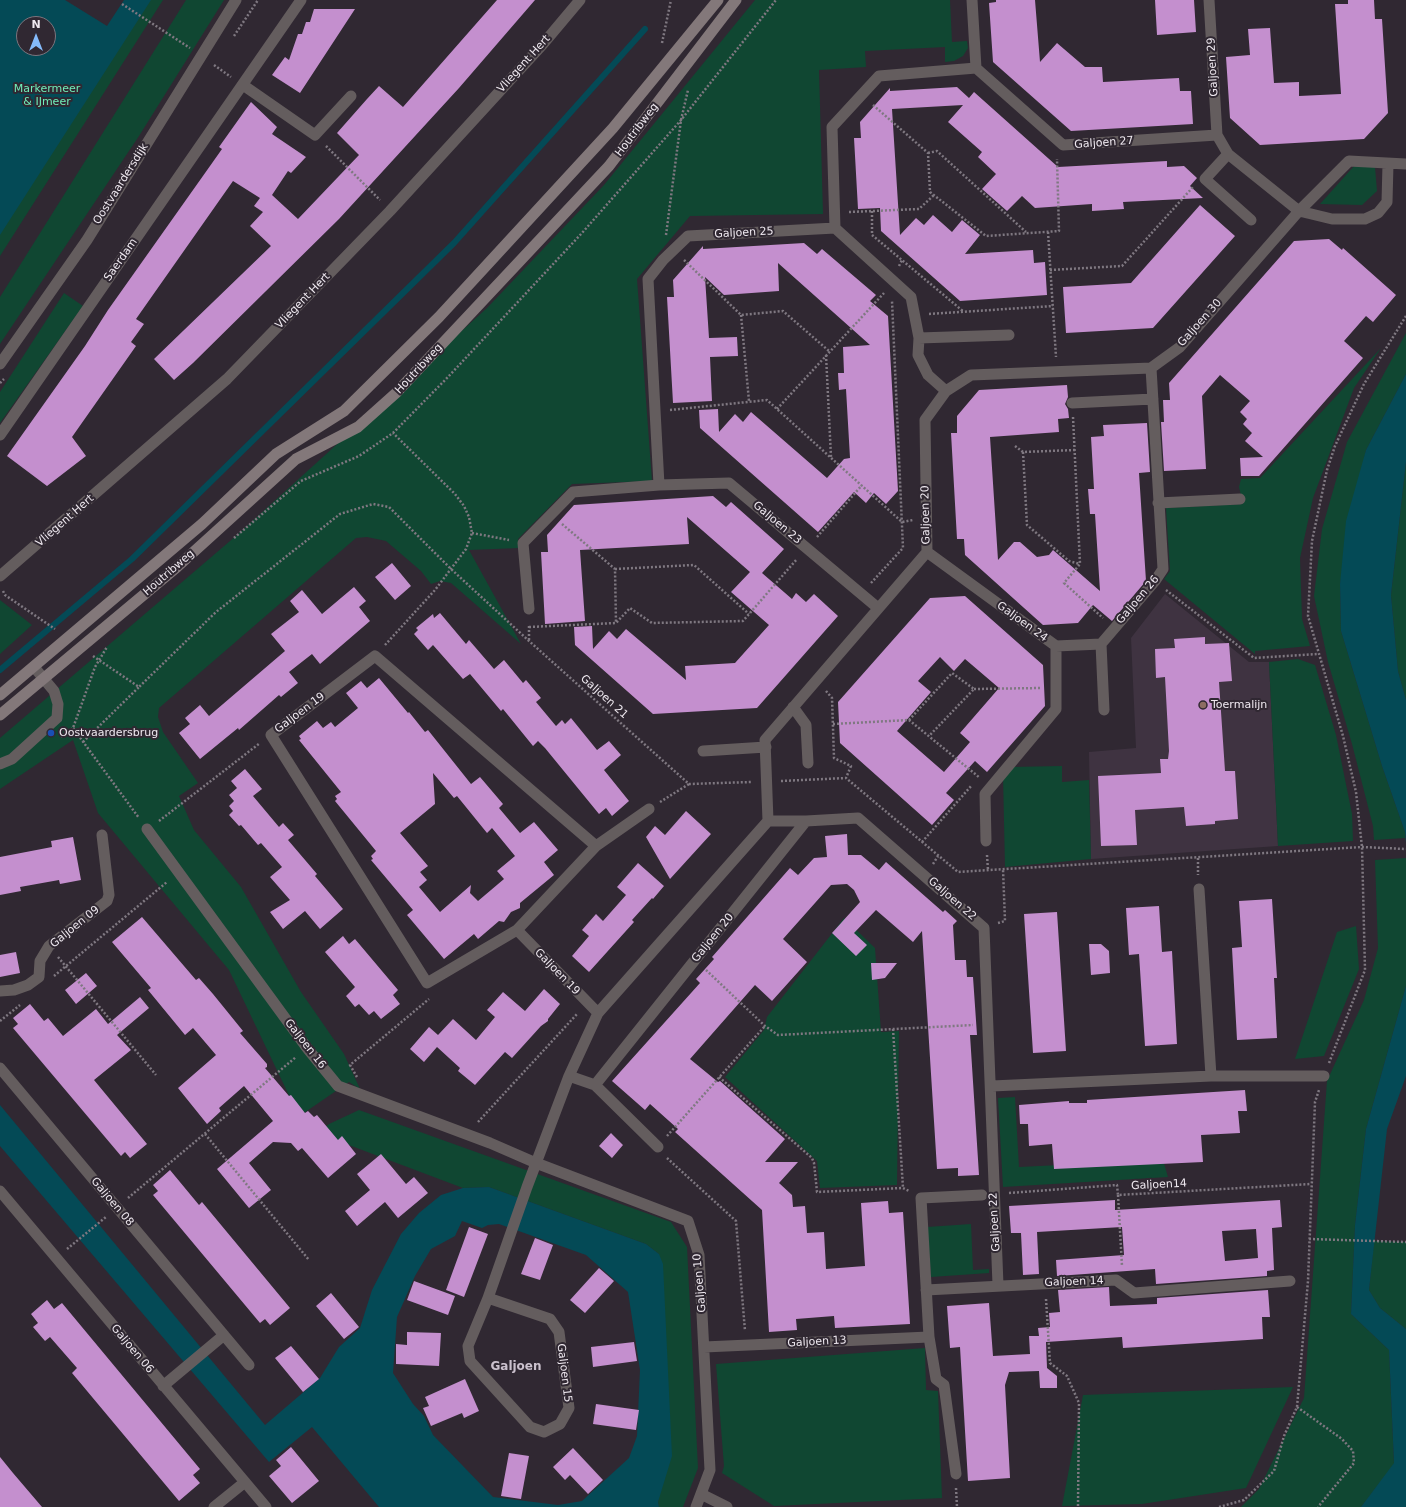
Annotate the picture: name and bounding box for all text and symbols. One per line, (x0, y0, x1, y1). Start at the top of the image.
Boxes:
north arrow (16, 16, 56, 56)
text: N (31, 18, 41, 31)
street label: Vliegent Hert (495, 33, 553, 95)
street label: Galjoen 29 (1205, 37, 1221, 97)
park label: Markermeer & IJmeer (14, 82, 80, 108)
street label: Houtribweg (613, 101, 661, 159)
street label: Galjoen 27 (1074, 134, 1134, 152)
street label: Oostvaardersdijk (91, 141, 151, 227)
street label: Galjoen 25 (714, 225, 774, 241)
street label: Saerdam (101, 236, 141, 284)
street label: Vliegent Hert (273, 270, 333, 332)
street label: Galjoen 30 (1175, 297, 1225, 349)
street label: Houtribweg (392, 341, 446, 397)
street label: Galjoen 20 (919, 485, 933, 545)
street label: Vliegent Hert (33, 492, 97, 550)
street label: Galjoen 23 (750, 499, 804, 547)
street label: Houtribweg (141, 547, 197, 599)
street label: Galjoen 26 (1114, 573, 1162, 627)
street label: Galjoen 24 (994, 599, 1050, 645)
street label: Galjoen 21 (578, 672, 630, 722)
street label: Galjoen 19 (272, 690, 328, 736)
place label: Toermalijn (1211, 698, 1267, 712)
marker: Toermalijn (1198, 700, 1208, 710)
place label: Oostvaardersbrug (59, 726, 158, 740)
marker: Oostvaardersbrug (46, 728, 56, 738)
street label: Galjoen 22 (925, 875, 979, 923)
street label: Galjoen 09 (48, 903, 102, 951)
street label: Galjoen 20 (689, 911, 737, 965)
street label: Galjoen 19 (532, 946, 582, 998)
street label: Galjoen 16 (282, 1017, 328, 1071)
street label: Galjoen 08 (88, 1175, 136, 1229)
street label: Galjoen14 (1131, 1177, 1187, 1193)
street label: Galjoen 22 (987, 1192, 1003, 1252)
street label: Galjoen 10 (691, 1253, 709, 1313)
street label: Galjoen 14 (1044, 1274, 1104, 1290)
street label: Galjoen 06 (108, 1322, 156, 1376)
street label: Galjoen 13 (787, 1334, 847, 1350)
street label: Galjoen 15 (554, 1343, 574, 1403)
district label: Galjoen (490, 1360, 542, 1374)

